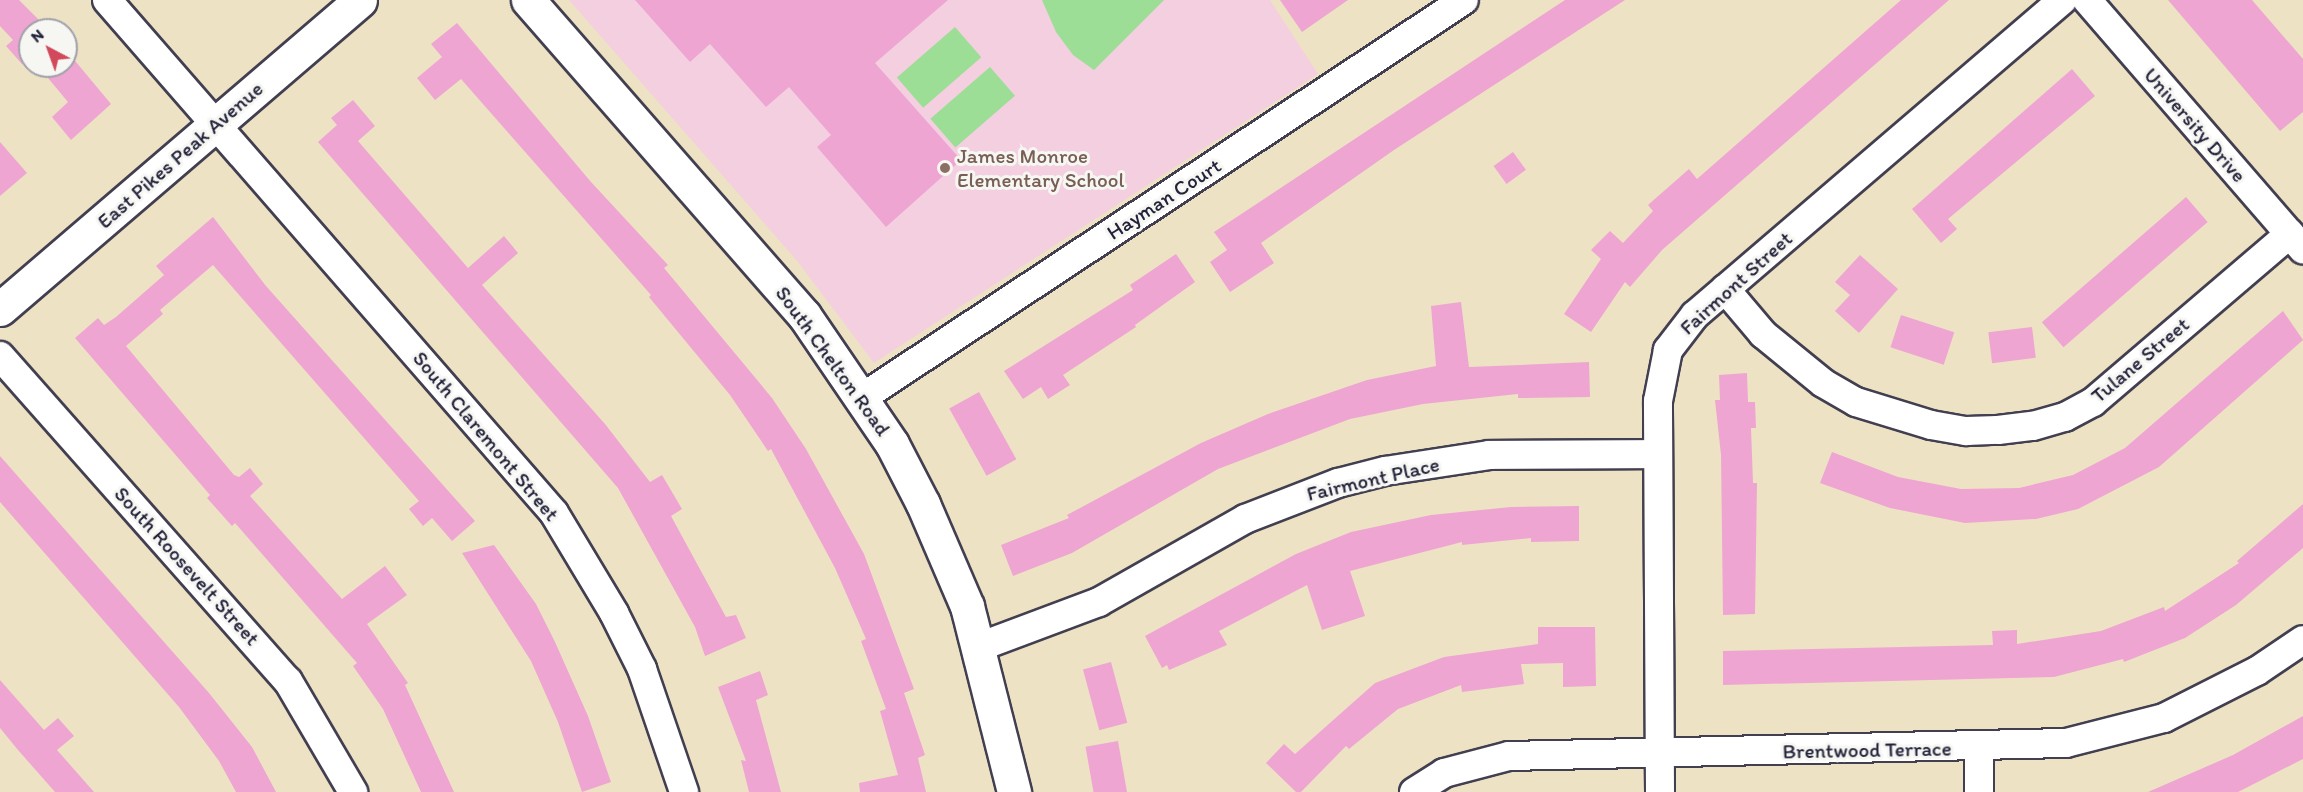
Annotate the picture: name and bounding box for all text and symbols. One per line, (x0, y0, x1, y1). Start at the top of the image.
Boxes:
north arrow (18, 18, 78, 78)
text: N (27, 25, 47, 46)
street label: University Drive (2138, 63, 2252, 187)
street label: East Pikes Peak Avenue (93, 77, 267, 233)
place label: James Monroe Elementary School (957, 143, 1124, 193)
street label: Hayman Court (1102, 153, 1226, 245)
marker: James Monroe Elementary School (938, 161, 952, 175)
street label: Fairmont Street (1675, 226, 1797, 340)
street label: South Chelton Road (770, 281, 896, 441)
street label: Tulane Street (2086, 312, 2194, 408)
street label: South Claremont Street (408, 346, 564, 526)
street label: Fairmont Place (1304, 452, 1442, 506)
street label: South Roosevelt Street (109, 482, 265, 650)
street label: Brentwood Terrace (1782, 736, 1952, 764)

